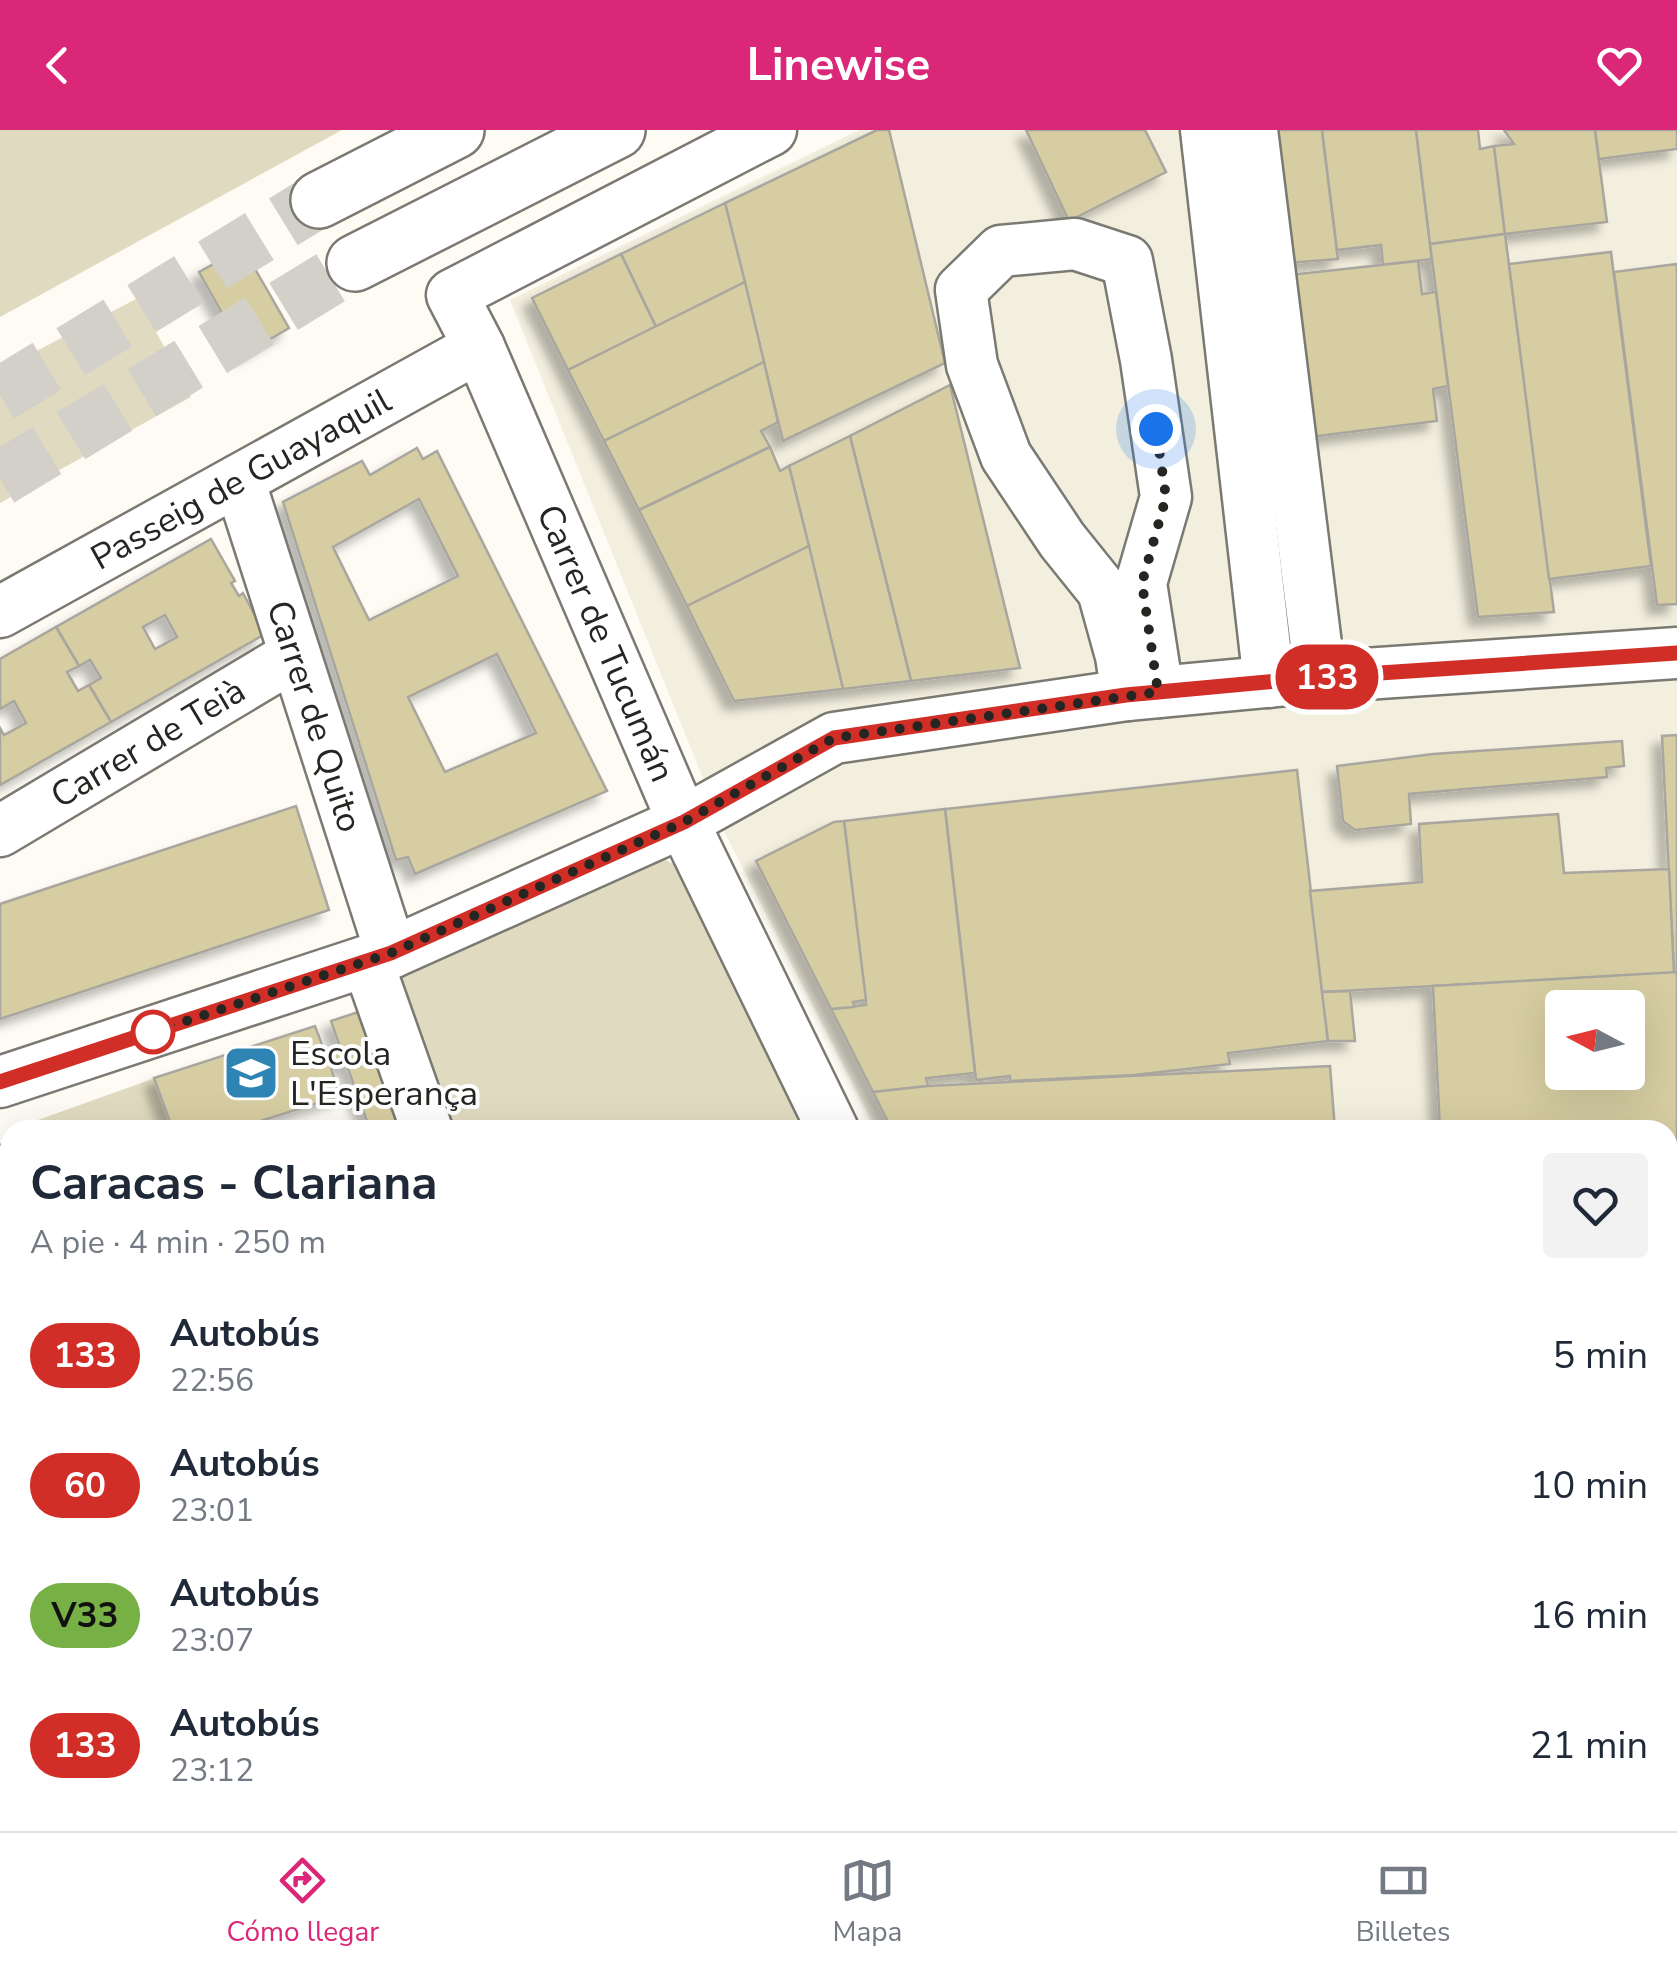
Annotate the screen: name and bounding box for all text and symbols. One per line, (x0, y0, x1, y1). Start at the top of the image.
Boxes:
text: Linewise (747, 35, 930, 96)
icon: back (30, 38, 85, 93)
icon: heart (1592, 38, 1647, 93)
street label: Passeig de Guayaquil (82, 377, 400, 581)
your location (1131, 404, 1181, 454)
street label: Carrer de Tucumán (526, 497, 686, 789)
street label: Carrer de Quito (256, 594, 374, 838)
line badge: 133 (1270, 644, 1384, 710)
text: 133 (1295, 654, 1359, 701)
street label: Carrer de Teià (42, 667, 253, 819)
north arrow (1545, 990, 1645, 1090)
map controls (1545, 990, 1645, 1090)
unlabelled marker (132, 1011, 174, 1053)
place label: Escola L'Esperança (290, 1030, 478, 1117)
school or university icon: Escola L'Esperança (221, 1043, 281, 1103)
text: Caracas - Clariana (30, 1150, 438, 1216)
button: heart (1543, 1153, 1648, 1258)
text: A pie · 4 min · 250 m (30, 1221, 326, 1264)
text: Autobús (170, 1308, 320, 1359)
text: 5 min (1553, 1330, 1648, 1381)
text: 133 (53, 1332, 117, 1379)
text: 22:56 (170, 1359, 254, 1402)
text: Autobús (170, 1438, 320, 1489)
text: 10 min (1530, 1460, 1648, 1511)
text: 60 (64, 1462, 106, 1509)
text: 23:01 (170, 1489, 254, 1532)
text: Autobús (170, 1568, 320, 1619)
text: 16 min (1530, 1590, 1648, 1641)
text: V33 (52, 1592, 118, 1639)
text: 23:07 (170, 1619, 254, 1662)
text: Autobús (170, 1698, 320, 1749)
text: 21 min (1530, 1720, 1648, 1771)
text: 133 (53, 1722, 117, 1769)
text: 23:12 (170, 1749, 254, 1792)
tab: Cómo llegar (227, 1853, 379, 1951)
tab: Mapa (833, 1853, 902, 1951)
tab: Billetes (1356, 1853, 1450, 1951)

